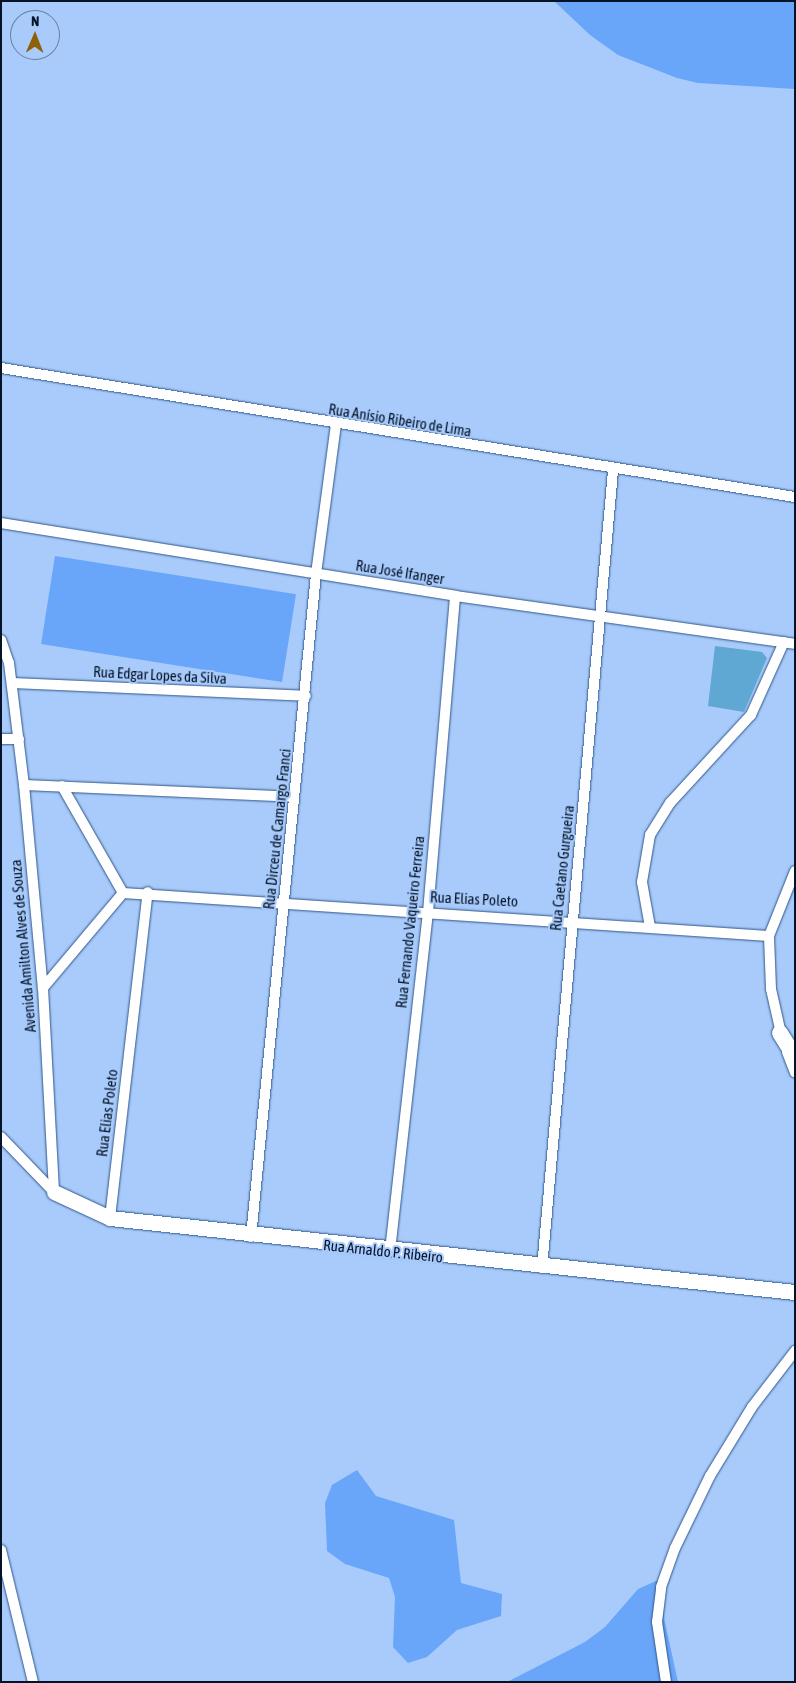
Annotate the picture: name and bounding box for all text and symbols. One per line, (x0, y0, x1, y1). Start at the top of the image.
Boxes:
north arrow (10, 10, 60, 60)
text: N (31, 13, 40, 29)
street label: Rua Anísio Ribeiro de Lima (327, 400, 473, 440)
street label: Rua José Ifanger (354, 556, 446, 588)
street label: Rua Edgar Lopes da Silva (93, 663, 227, 687)
street label: Rua Dirceu de Camargo Franci (260, 748, 294, 910)
street label: Rua Caetano Gurgueira (546, 804, 578, 932)
street label: Rua Fernando Vaqueiro Ferreira (392, 835, 428, 1009)
street label: Avenida Amilton Alves de Souza (6, 859, 40, 1033)
street label: Rua Elias Poleto (430, 888, 518, 910)
street label: Rua Elias Poleto (93, 1068, 121, 1158)
street label: Rua Arnaldo P. Ribeiro (322, 1236, 444, 1266)

